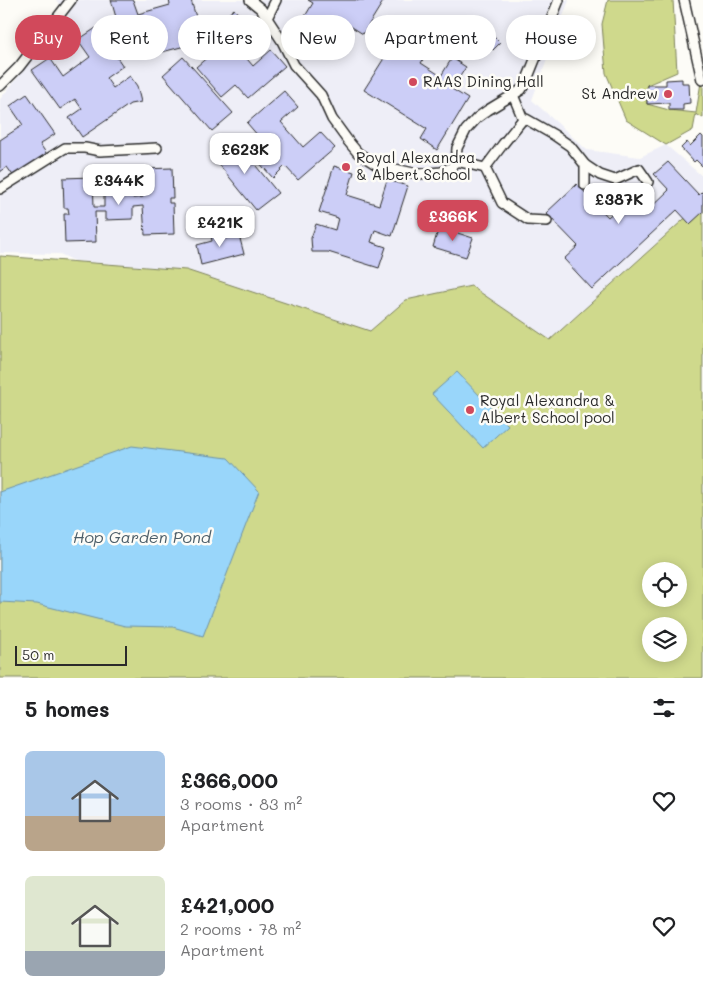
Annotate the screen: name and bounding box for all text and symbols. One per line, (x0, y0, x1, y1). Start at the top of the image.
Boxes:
chip: Buy (15, 15, 81, 60)
chip: Rent (91, 15, 168, 60)
chip: Filters (178, 15, 271, 60)
chip: New (281, 15, 355, 60)
chip: Apartment (365, 15, 496, 60)
chip: House (506, 15, 596, 60)
place label: RAAS Dining Hall (423, 71, 544, 91)
marker: RAAS Dining Hall (407, 76, 419, 88)
place label: St Andrew (581, 83, 658, 103)
marker: St Andrew (662, 88, 674, 100)
pin: £623K (210, 132, 280, 175)
text: £623K (221, 138, 269, 159)
place label: Royal Alexandra & Albert School (356, 147, 475, 184)
marker: Royal Alexandra & Albert School (340, 161, 352, 173)
pin: £344K (84, 164, 154, 206)
text: £344K (94, 169, 144, 190)
pin: £387K (584, 182, 654, 225)
text: £387K (595, 188, 643, 209)
pin: £366K (418, 200, 488, 242)
text: £366K (428, 205, 478, 226)
pin: £421K (185, 206, 255, 248)
text: £421K (197, 211, 243, 232)
place label: Royal Alexandra & Albert School pool (480, 390, 615, 427)
marker: Royal Alexandra & Albert School pool (464, 404, 476, 416)
water label: Hop Garden Pond (73, 526, 212, 547)
map controls (642, 562, 687, 662)
button: locate (642, 562, 687, 607)
button: layers (642, 617, 687, 662)
scale bar (15, 643, 128, 666)
text: 50 m (22, 645, 54, 664)
icon: filters (650, 694, 678, 722)
text: 5 homes (25, 695, 110, 722)
text: £366,000 (180, 766, 278, 793)
icon: home (65, 771, 125, 831)
icon: heart (650, 787, 678, 815)
text: 3 rooms · 83 m² (180, 793, 302, 814)
text: Apartment (180, 814, 265, 835)
text: £421,000 (180, 891, 274, 918)
icon: home (65, 896, 125, 956)
icon: heart (650, 912, 678, 940)
text: 2 rooms · 78 m² (180, 918, 301, 939)
text: Apartment (180, 939, 265, 960)

